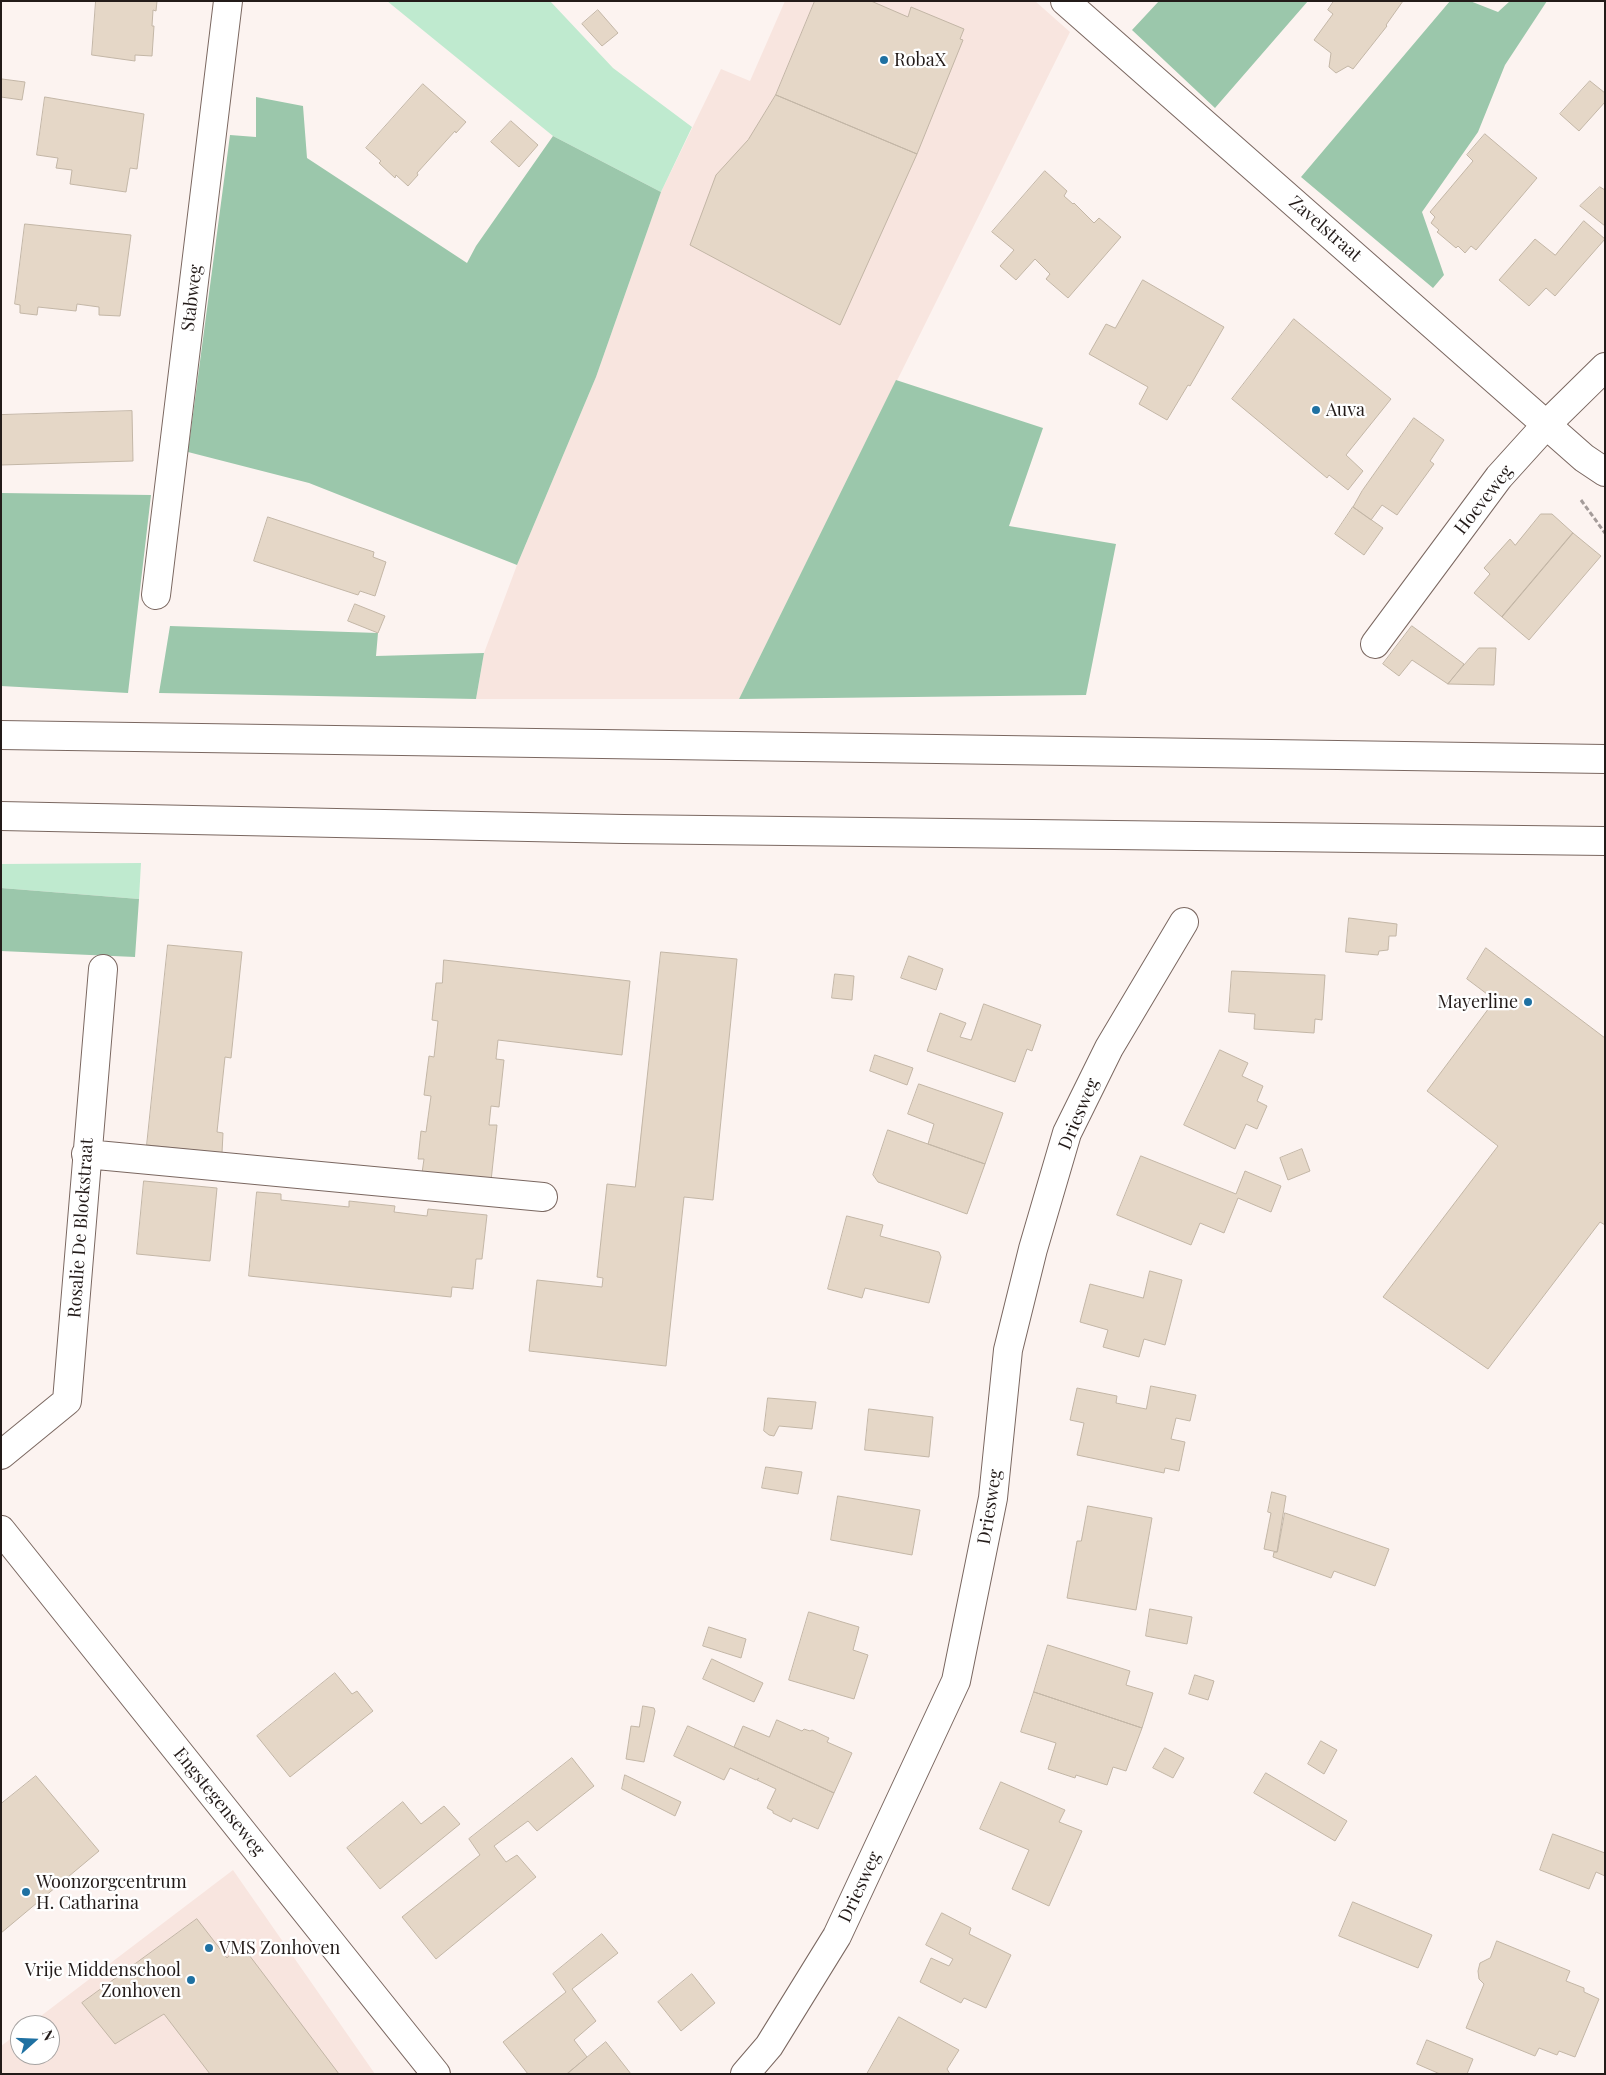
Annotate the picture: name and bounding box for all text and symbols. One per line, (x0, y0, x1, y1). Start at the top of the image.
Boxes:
place label: RobaX (894, 49, 946, 71)
marker: RobaX (878, 54, 890, 66)
street label: Zavelstraat (1284, 192, 1366, 266)
street label: Stabweg (177, 263, 207, 333)
place label: Auva (1326, 399, 1365, 421)
marker: Auva (1310, 404, 1322, 416)
street label: Hoeveweg (1450, 461, 1518, 539)
place label: Mayerline (1438, 991, 1518, 1013)
marker: Mayerline (1522, 996, 1534, 1008)
street label: Driesweg (1054, 1075, 1104, 1153)
street label: Rosalie De Blockstraat (64, 1137, 98, 1319)
street label: Driesweg (973, 1468, 1007, 1546)
street label: Engstegenseweg (169, 1744, 269, 1860)
street label: Driesweg (834, 1848, 886, 1926)
place label: Woonzorgcentrum H. Catharina (36, 1871, 187, 1914)
marker: Woonzorgcentrum H. Catharina (20, 1886, 32, 1898)
place label: VMS Zonhoven (219, 1937, 340, 1959)
marker: VMS Zonhoven (203, 1942, 215, 1954)
place label: Vrije Middenschool Zonhoven (25, 1959, 181, 2002)
marker: Vrije Middenschool Zonhoven (185, 1974, 197, 1986)
north arrow (10, 2015, 60, 2065)
text: N (38, 2027, 59, 2043)

